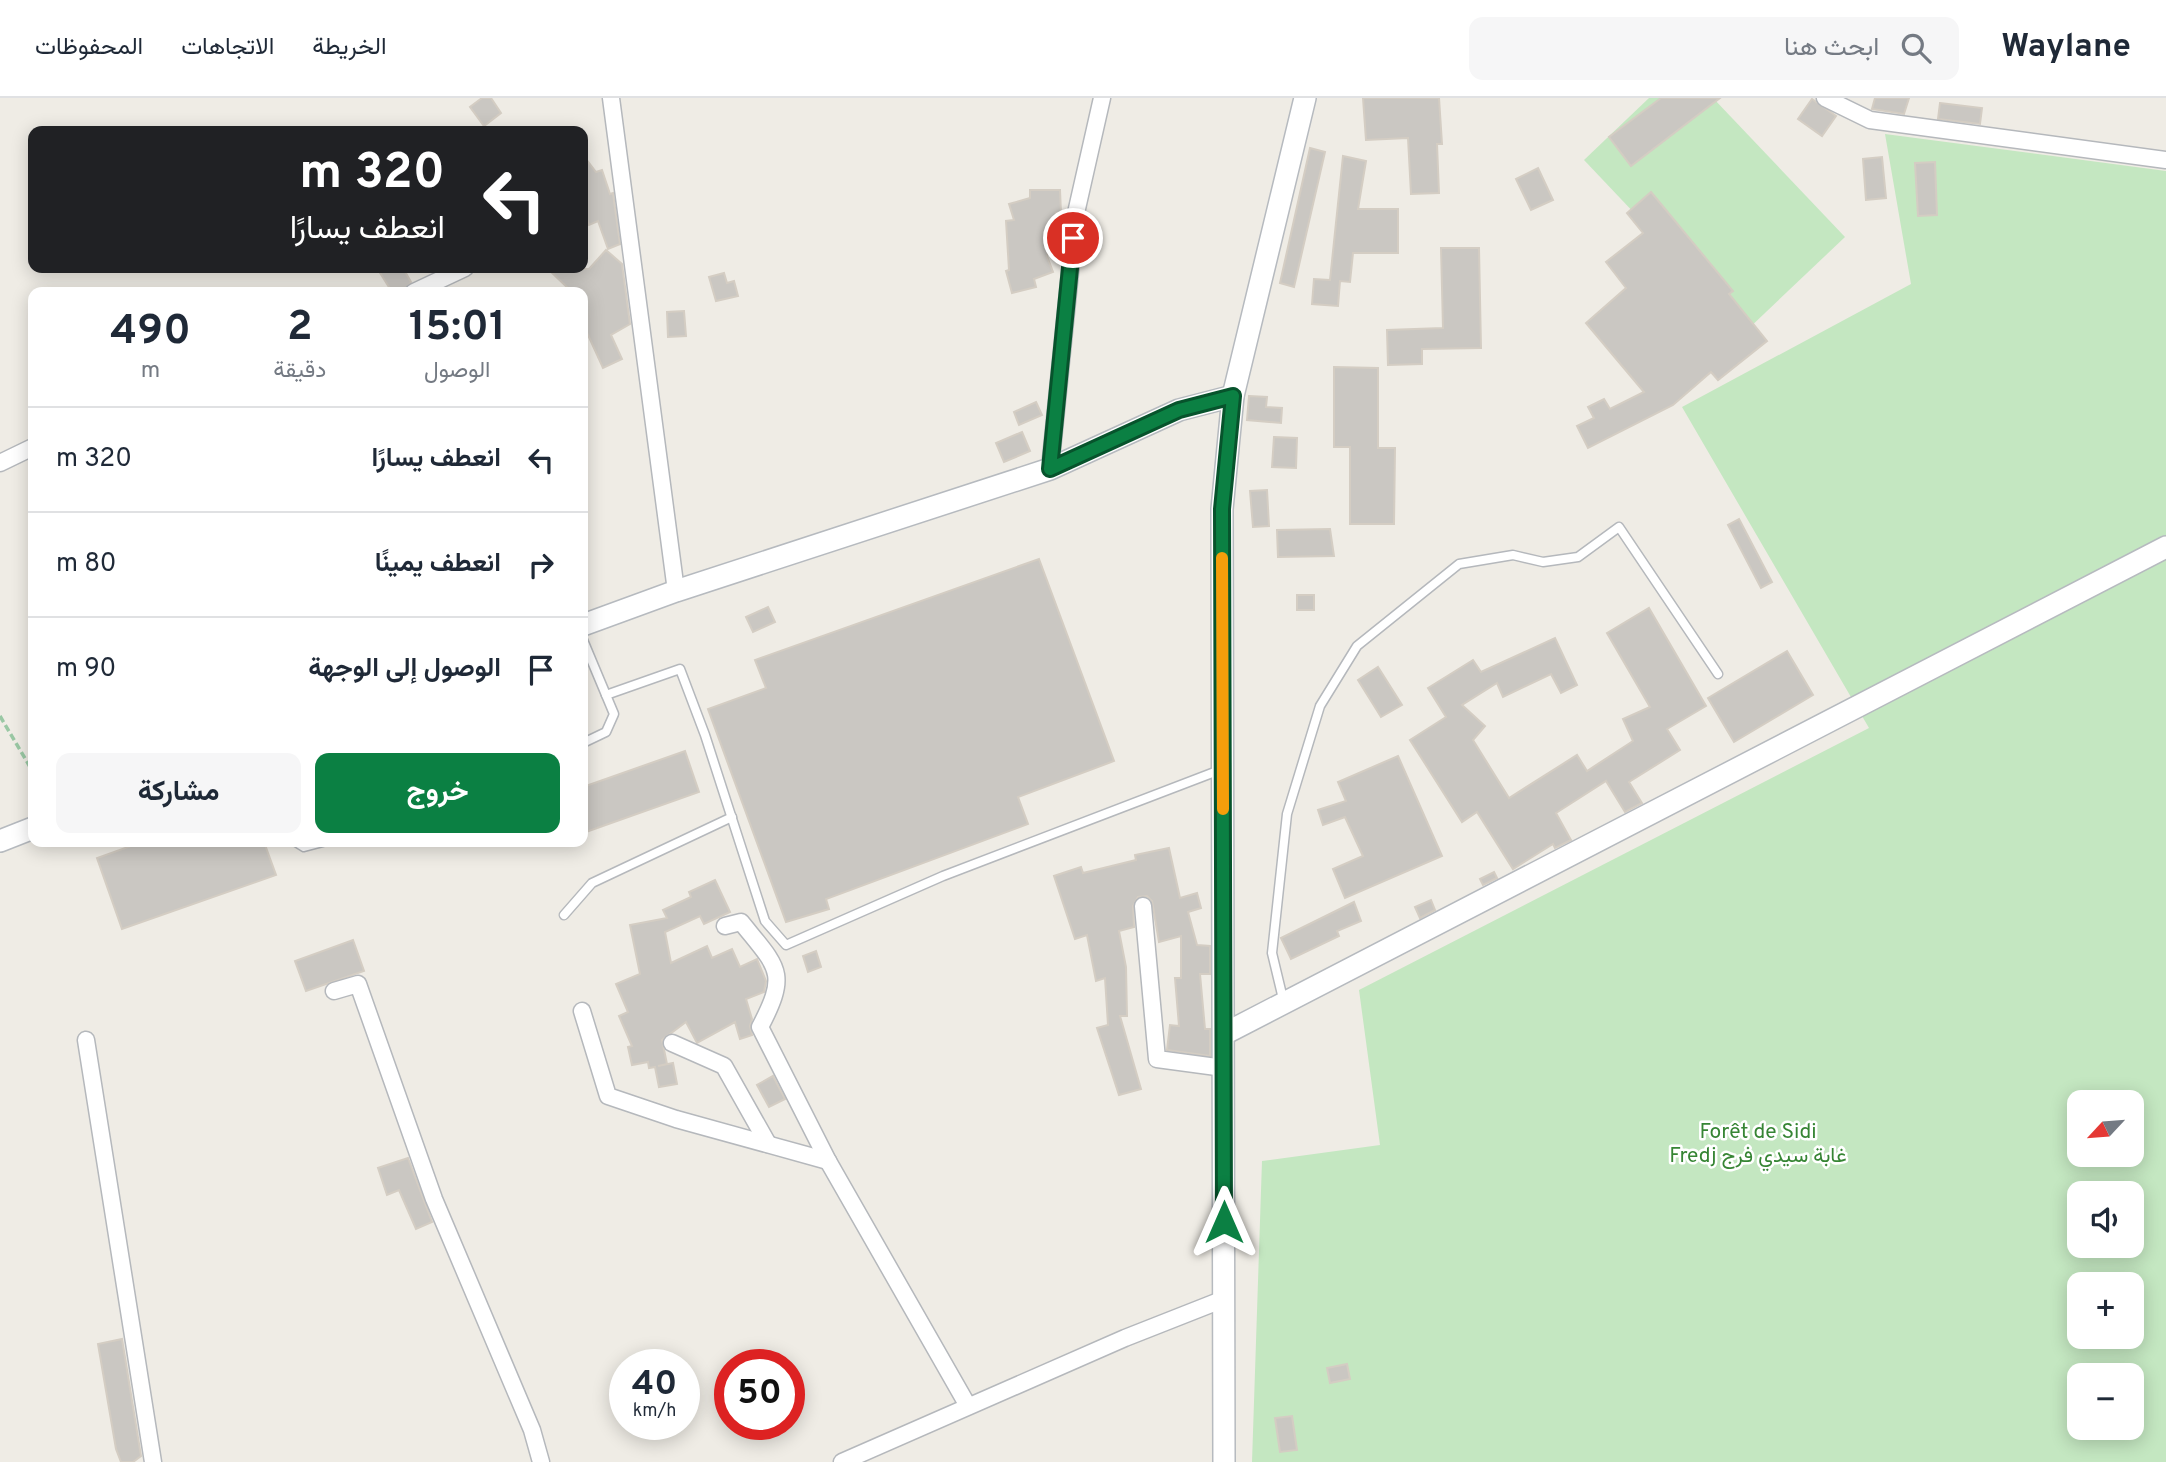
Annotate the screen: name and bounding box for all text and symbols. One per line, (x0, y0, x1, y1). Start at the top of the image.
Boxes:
search box (1469, 17, 1959, 80)
text: Waylane (2001, 27, 2131, 69)
icon: search (1897, 29, 1935, 67)
text: ابحث هنا (1784, 32, 1879, 65)
text: المحفوظات (35, 33, 143, 63)
text: الاتجاهات (181, 33, 274, 63)
text: الخريطة (312, 33, 387, 63)
text: 320 m (299, 144, 445, 206)
icon: left (469, 154, 560, 245)
pin (1043, 208, 1103, 268)
text: انعطف يسارًا (290, 210, 445, 250)
icon: arrive (1054, 219, 1092, 257)
text: 2 (287, 302, 313, 355)
text: 15:01 (409, 302, 506, 355)
text: 490 (110, 306, 191, 359)
text: m (141, 357, 160, 386)
text: دقيقة (273, 357, 326, 386)
text: الوصول (424, 357, 490, 386)
icon: left (522, 441, 560, 479)
text: 320 m (56, 443, 132, 476)
text: انعطف يسارًا (371, 443, 501, 476)
icon: right (522, 546, 560, 584)
text: 80 m (56, 548, 116, 581)
text: انعطف يمينًا (375, 548, 501, 581)
icon: arrive (522, 651, 560, 689)
text: 90 m (56, 653, 116, 686)
text: الوصول إلى الوجهة (308, 653, 501, 686)
button: مشاركة (56, 753, 301, 833)
button: خروج (315, 753, 560, 833)
north arrow (2067, 1090, 2144, 1167)
map controls (2067, 1090, 2144, 1440)
park label: Forêt de Sidi Fredj غابة سيدي فرج (1669, 1119, 1847, 1172)
button: sound (2067, 1181, 2144, 1258)
position arrow (1187, 1185, 1261, 1259)
button: + (2067, 1272, 2144, 1349)
speed limit sign: 50 (714, 1349, 805, 1440)
text: 40 (632, 1363, 677, 1407)
button: − (2067, 1363, 2144, 1440)
text: km/h (633, 1400, 676, 1423)

